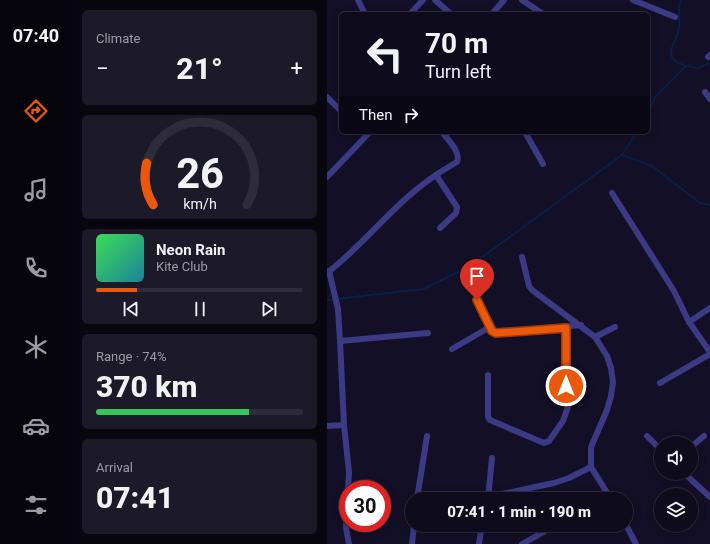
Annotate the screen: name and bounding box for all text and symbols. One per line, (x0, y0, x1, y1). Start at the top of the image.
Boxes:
text: 07:40 (13, 25, 59, 46)
text: 70 m (425, 27, 488, 60)
icon: left (359, 28, 411, 80)
text: Climate (96, 31, 140, 46)
text: 21° (176, 51, 223, 86)
text: − (96, 56, 109, 81)
text: + (291, 56, 303, 81)
text: Turn left (425, 61, 491, 82)
icon: directions (22, 97, 50, 125)
icon: right (400, 104, 422, 126)
text: Then (359, 106, 392, 124)
text: 26 (176, 149, 223, 198)
icon: music (22, 176, 50, 204)
text: km/h (183, 196, 216, 212)
text: Neon Rain (156, 241, 225, 259)
icon: phone (22, 254, 50, 282)
text: Kite Club (156, 259, 208, 274)
pin (460, 259, 494, 300)
icon: arrive (466, 265, 488, 287)
icon: previous (120, 298, 142, 320)
icon: pause (189, 298, 211, 320)
icon: next (258, 298, 280, 320)
icon: climate (22, 333, 50, 361)
text: Range · 74% (96, 349, 166, 364)
position arrow (545, 365, 587, 407)
text: 370 km (96, 369, 198, 404)
icon: car (22, 412, 50, 440)
map controls (654, 436, 698, 532)
button: sound (654, 436, 698, 480)
text: Arrival (96, 460, 133, 475)
text: 07:41 (96, 480, 174, 515)
speed limit sign: 30 (339, 480, 391, 532)
button: layers (654, 488, 698, 532)
icon: filters (22, 491, 50, 519)
text: 07:41 · 1 min · 190 m (447, 503, 591, 521)

